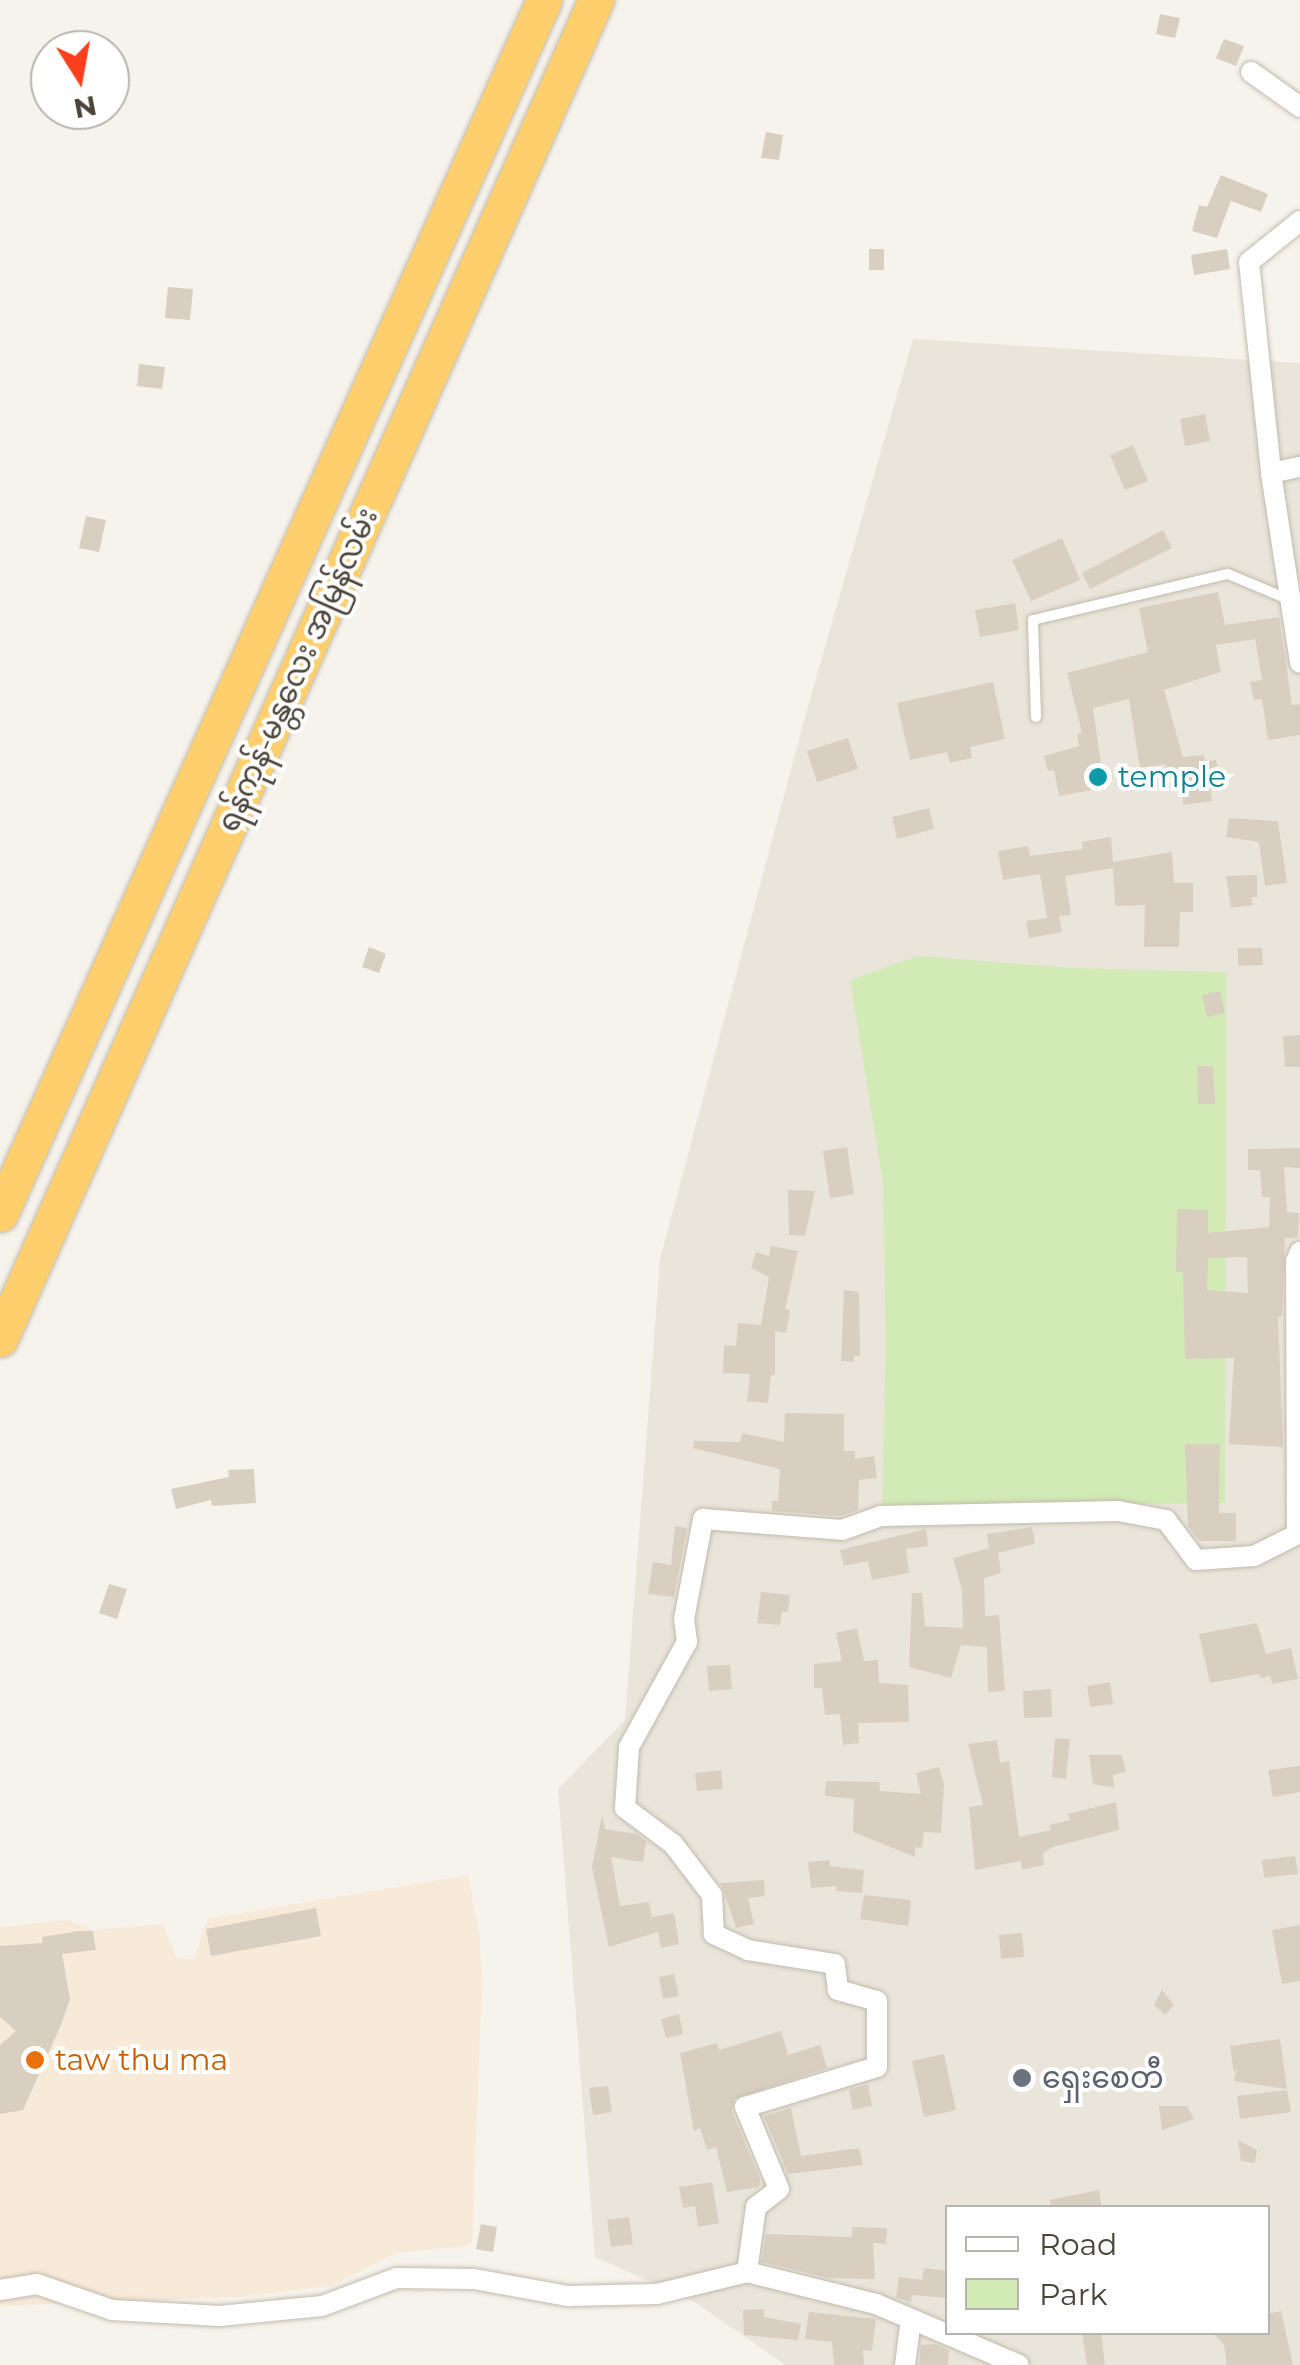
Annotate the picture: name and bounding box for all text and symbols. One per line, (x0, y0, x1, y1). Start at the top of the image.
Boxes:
north arrow (30, 30, 130, 130)
text: N (71, 89, 100, 126)
street label: ရန်ကုန်-မန္တလေး အမြန်လမ်း (210, 503, 386, 837)
place label: temple (1118, 759, 1226, 795)
marker: temple (1087, 766, 1109, 788)
place label: taw thu ma (55, 2042, 228, 2078)
marker: taw thu ma (24, 2049, 46, 2071)
place label: ရှေးစေတီ (1042, 2060, 1164, 2096)
marker: ရှေးစေတီ (1011, 2067, 1033, 2089)
legend (945, 2205, 1270, 2335)
text: Road (1039, 2226, 1117, 2263)
text: Park (1039, 2276, 1108, 2313)

